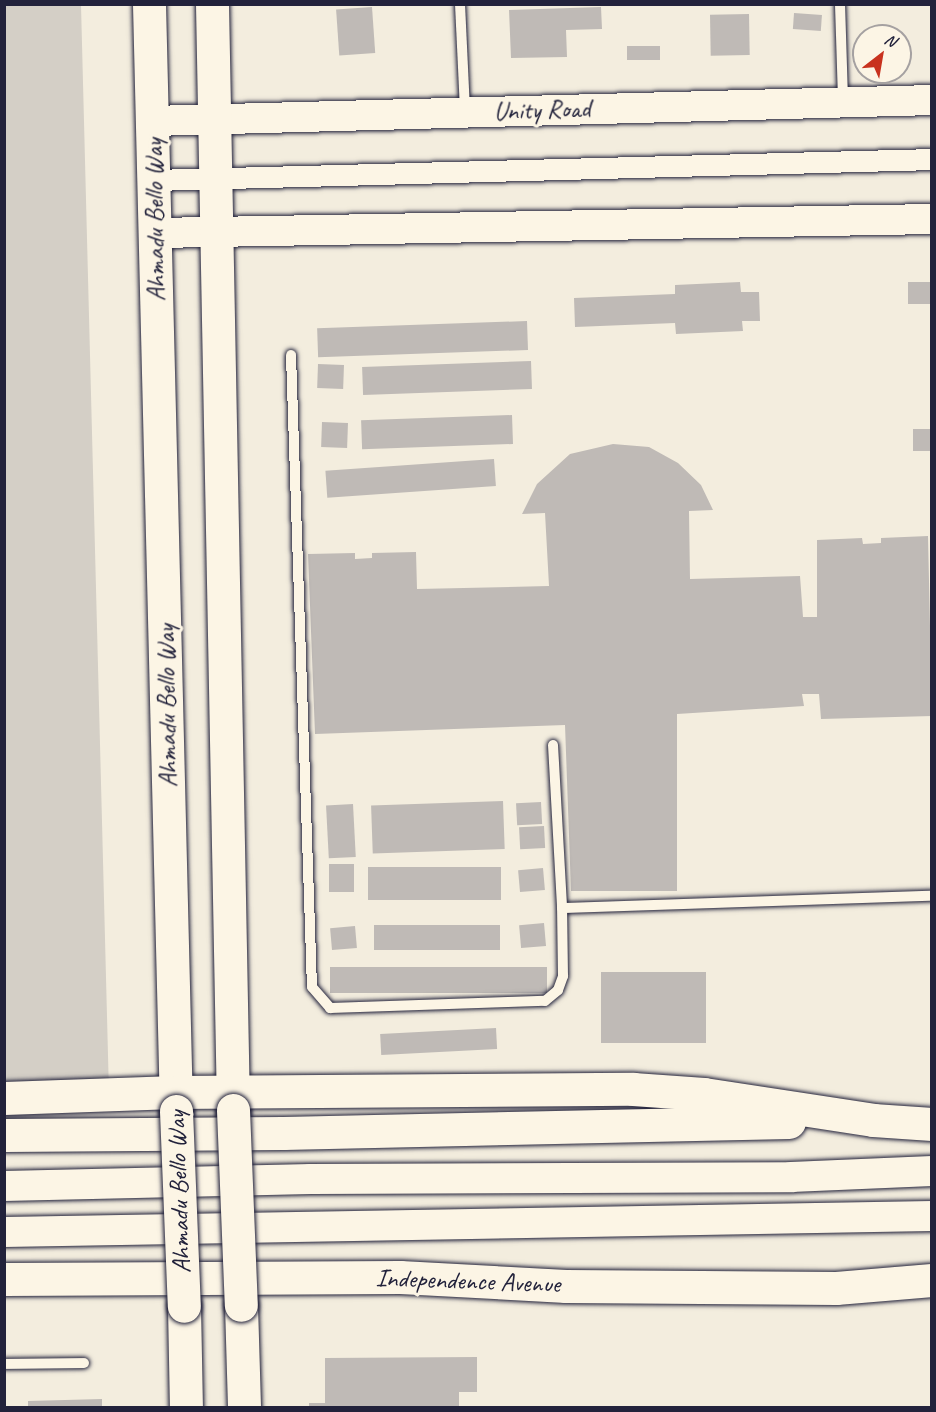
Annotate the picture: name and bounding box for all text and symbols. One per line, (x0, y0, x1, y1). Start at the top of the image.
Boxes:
north arrow (852, 24, 912, 84)
text: N (881, 29, 900, 51)
street label: Unity Road (493, 93, 591, 127)
street label: Ahmadu Bello Way (138, 138, 172, 302)
street label: Ahmadu Bello Way (150, 624, 184, 788)
street label: Ahmadu Bello Way (161, 1110, 197, 1274)
street label: Independence Avenue (375, 1262, 561, 1300)

